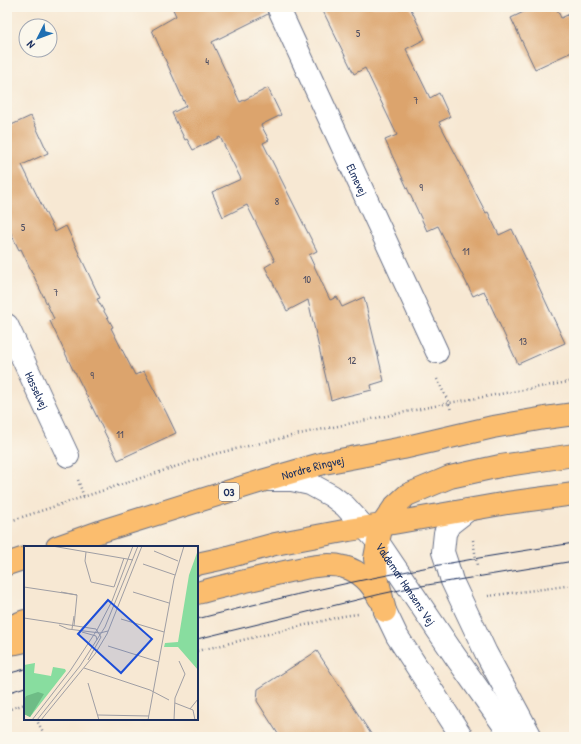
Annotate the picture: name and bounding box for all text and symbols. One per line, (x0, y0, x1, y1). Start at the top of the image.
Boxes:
north arrow (18, 18, 58, 58)
house number: 5 (356, 27, 361, 40)
text: N (23, 38, 38, 52)
house number: 4 (205, 55, 209, 68)
house number: 7 (414, 94, 419, 107)
street label: Elmevej (343, 161, 372, 199)
house number: 9 (419, 181, 423, 194)
house number: 8 (275, 195, 279, 208)
house number: 5 (21, 221, 26, 234)
house number: 11 (462, 245, 470, 258)
house number: 10 (303, 273, 312, 286)
house number: 7 (54, 286, 59, 299)
house number: 13 (519, 335, 528, 348)
house number: 12 (348, 354, 356, 367)
street label: Hasselvej (21, 369, 54, 412)
house number: 9 (90, 369, 94, 382)
house number: 11 (116, 428, 124, 441)
street label: Nordre Ringvej (279, 451, 345, 483)
road number: O3 (219, 483, 239, 501)
street label: Valdemar Hansens Vej (372, 539, 440, 629)
inset map (24, 546, 198, 720)

